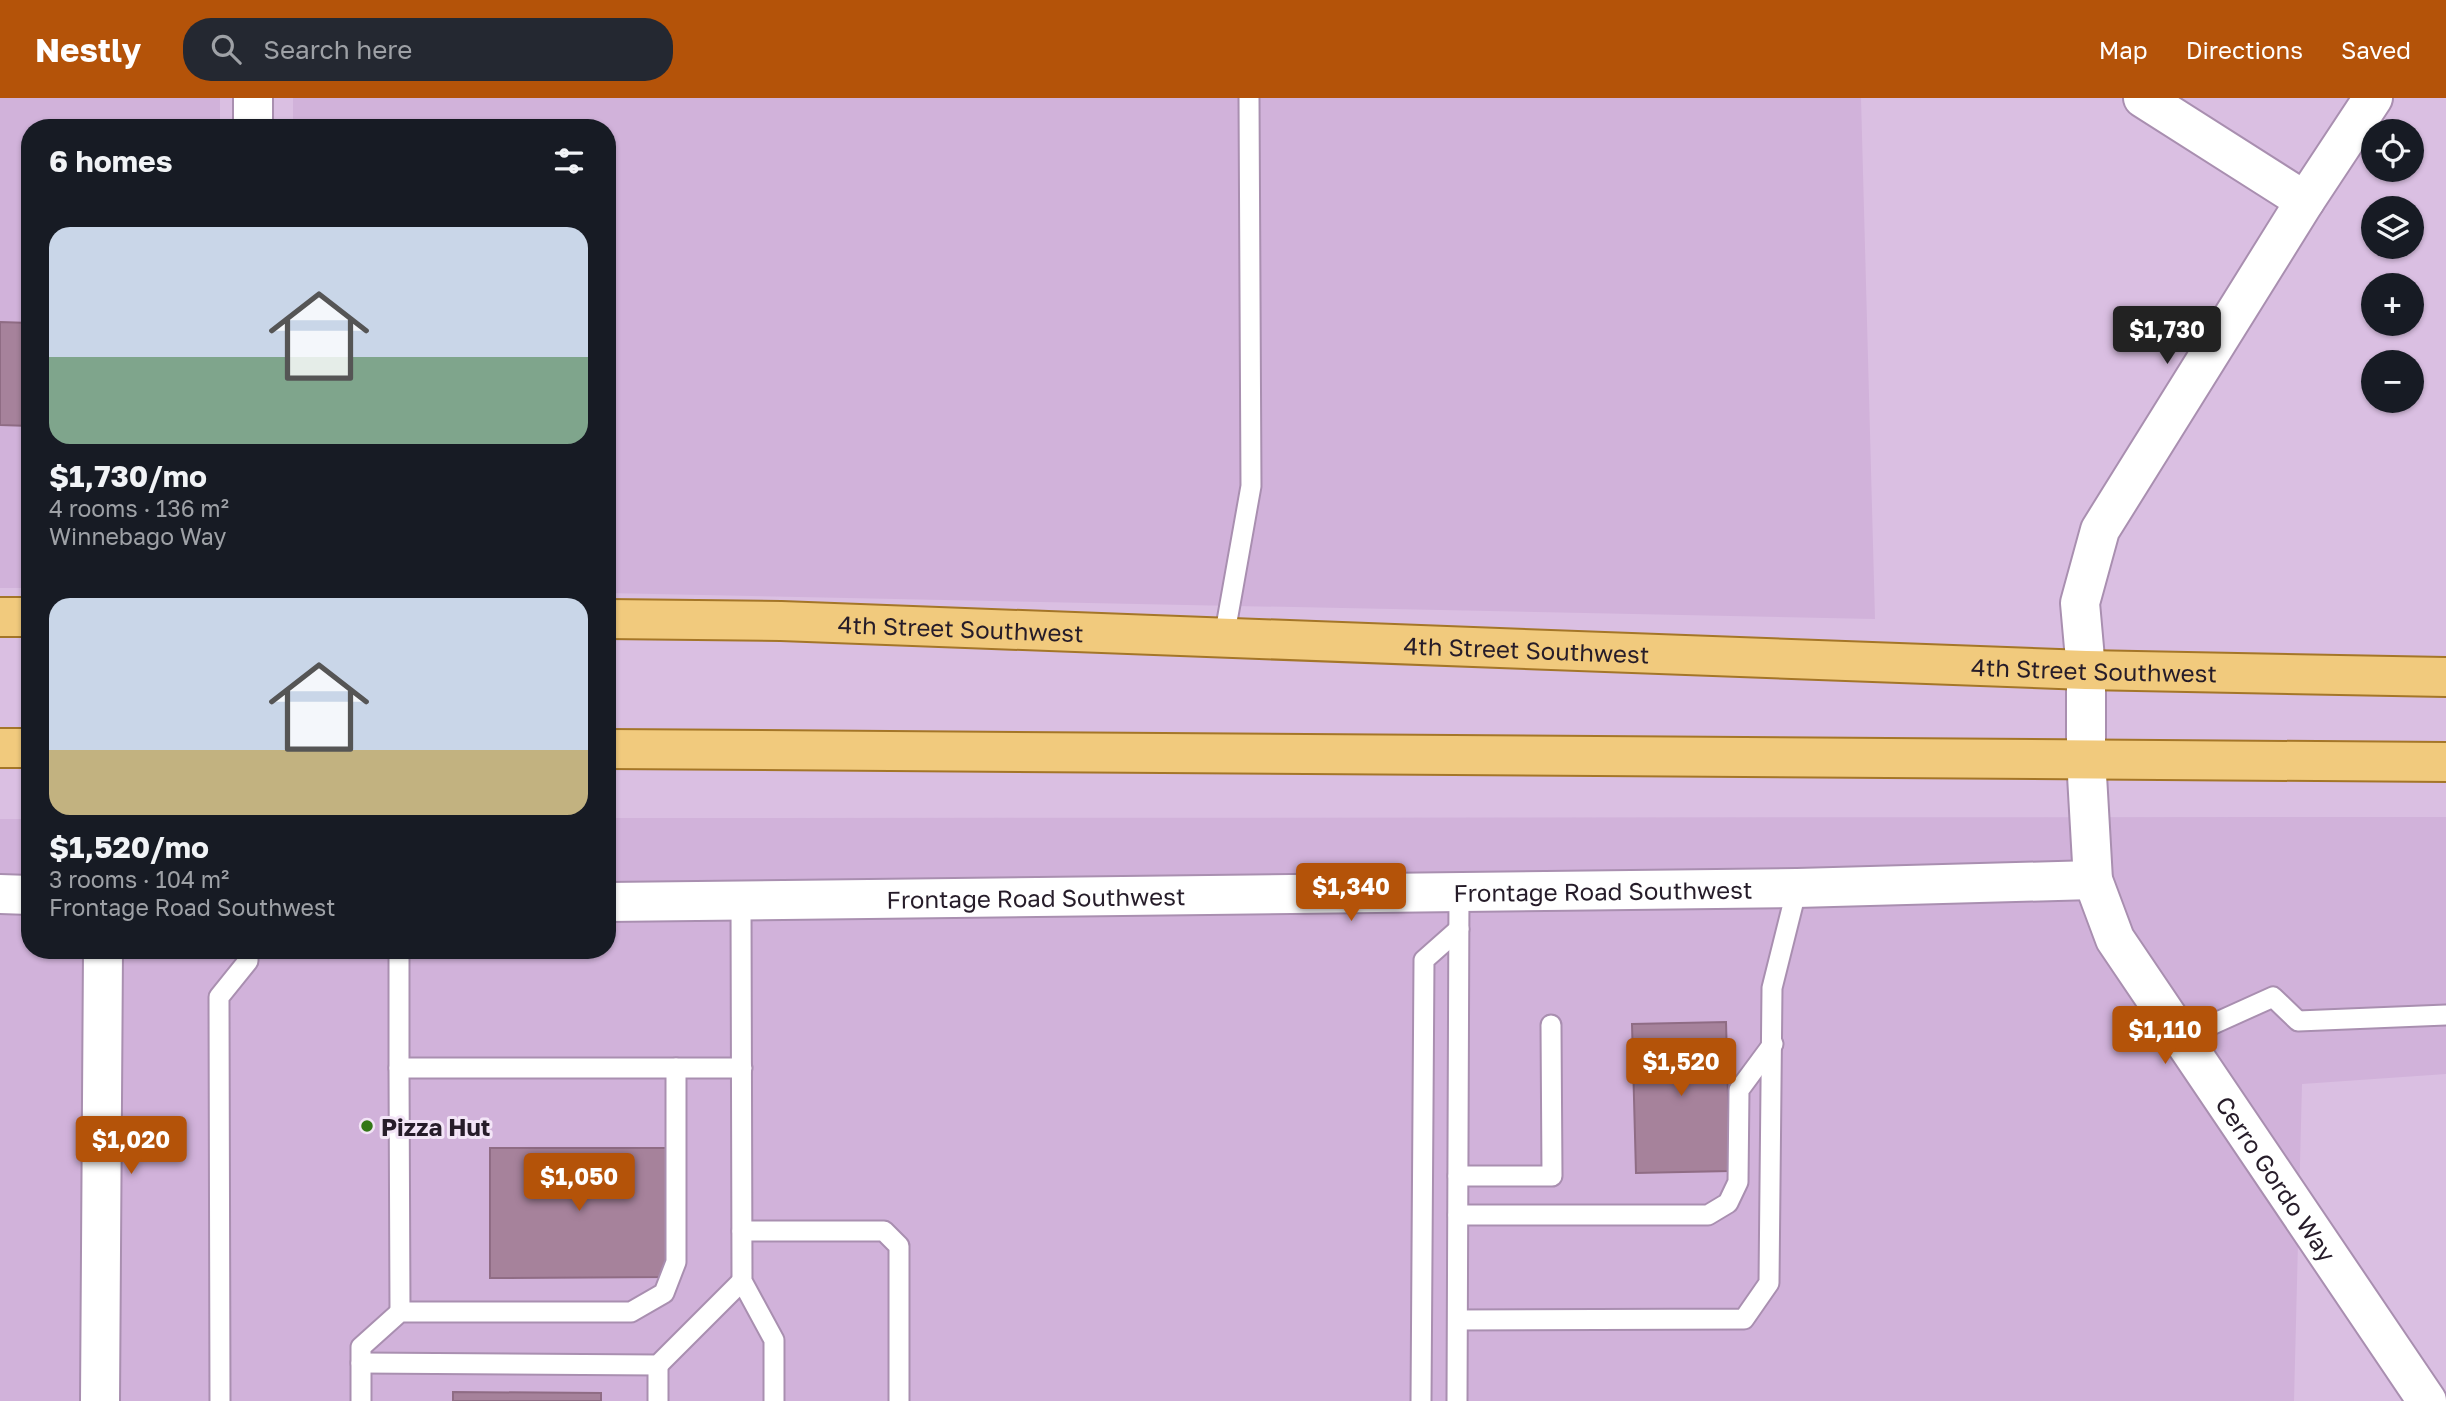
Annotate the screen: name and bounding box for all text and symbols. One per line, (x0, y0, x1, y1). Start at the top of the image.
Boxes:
search box (183, 18, 673, 81)
text: Nestly (35, 30, 141, 69)
icon: search (207, 30, 245, 68)
text: Search here (263, 34, 412, 65)
text: Map (2099, 35, 2148, 64)
text: Directions (2186, 35, 2303, 64)
text: Saved (2341, 35, 2411, 64)
map controls (2361, 119, 2424, 413)
button: locate (2361, 119, 2424, 182)
icon: filters (550, 142, 588, 180)
text: 6 homes (49, 143, 172, 179)
button: layers (2361, 196, 2424, 259)
icon: home (256, 273, 382, 399)
button: + (2361, 273, 2424, 336)
pin: $1,730 (2110, 306, 2224, 366)
text: $1,730 (2129, 315, 2205, 343)
button: − (2361, 350, 2424, 413)
text: $1,730/mo (49, 458, 207, 494)
text: 4 rooms · 136 m² (49, 494, 229, 522)
text: Winnebago Way (49, 522, 226, 550)
street label: 4th Street Southwest (837, 609, 1084, 647)
street label: 4th Street Southwest (1403, 630, 1650, 668)
icon: home (256, 644, 382, 770)
street label: 4th Street Southwest (1971, 651, 2217, 687)
text: $1,520/mo (49, 829, 209, 865)
pin: $1,340 (1294, 864, 1408, 923)
text: 3 rooms · 104 m² (49, 865, 229, 893)
text: $1,340 (1312, 872, 1390, 900)
street label: Frontage Road Southwest (1453, 874, 1753, 907)
street label: Frontage Road Southwest (886, 881, 1186, 913)
text: Frontage Road Southwest (49, 893, 335, 921)
pin: $1,110 (2108, 1006, 2222, 1066)
text: $1,110 (2128, 1015, 2202, 1043)
pin: $1,520 (1624, 1038, 1738, 1098)
text: $1,520 (1642, 1047, 1720, 1075)
street label: Cerro Gordo Way (2210, 1090, 2343, 1267)
place label: Pizza Hut (381, 1112, 490, 1141)
pin: $1,020 (74, 1116, 188, 1176)
marker: Pizza Hut (359, 1118, 375, 1134)
text: $1,020 (92, 1125, 170, 1153)
pin: $1,050 (522, 1154, 636, 1213)
text: $1,050 (540, 1162, 618, 1190)

